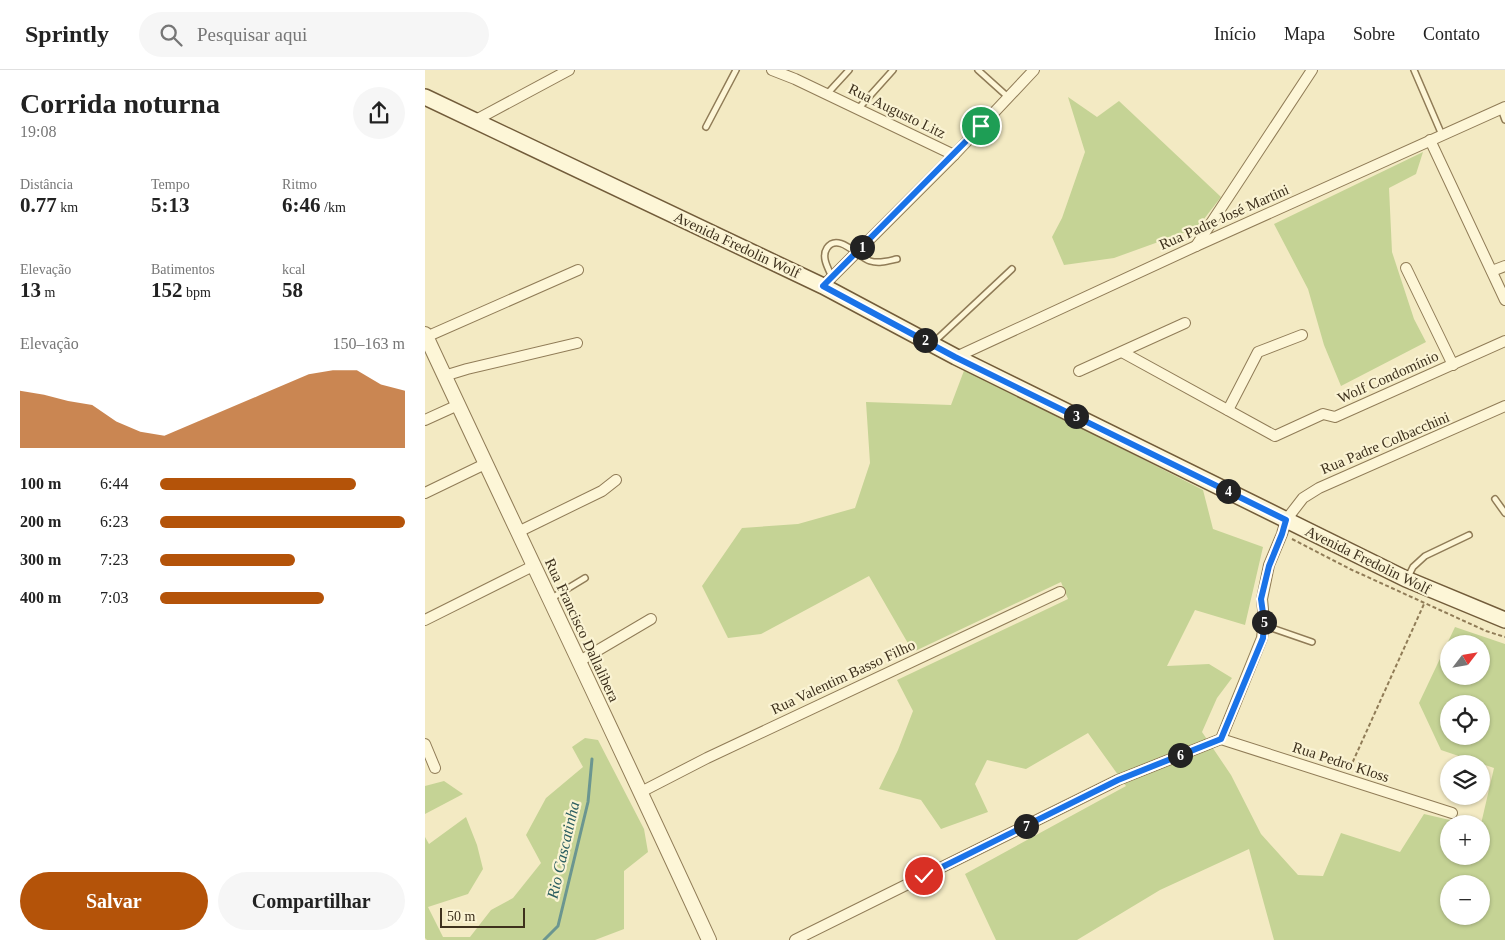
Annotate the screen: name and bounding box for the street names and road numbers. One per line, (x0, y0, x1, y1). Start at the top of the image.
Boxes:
street label: Rua Augusto Litz (846, 81, 948, 142)
street label: Rua Padre José Martini (1157, 181, 1291, 253)
street label: Avenida Fredolin Wolf (671, 209, 803, 281)
street label: Wolf Condomínio (1335, 348, 1441, 406)
street label: Rua Padre Colbacchini (1318, 409, 1452, 477)
street label: Avenida Fredolin Wolf (1303, 523, 1433, 597)
street label: Rua Francisco Dallalibera (542, 556, 622, 705)
street label: Rua Valentim Basso Filho (769, 637, 917, 717)
street label: Rua Pedro Kloss (1291, 739, 1392, 785)

